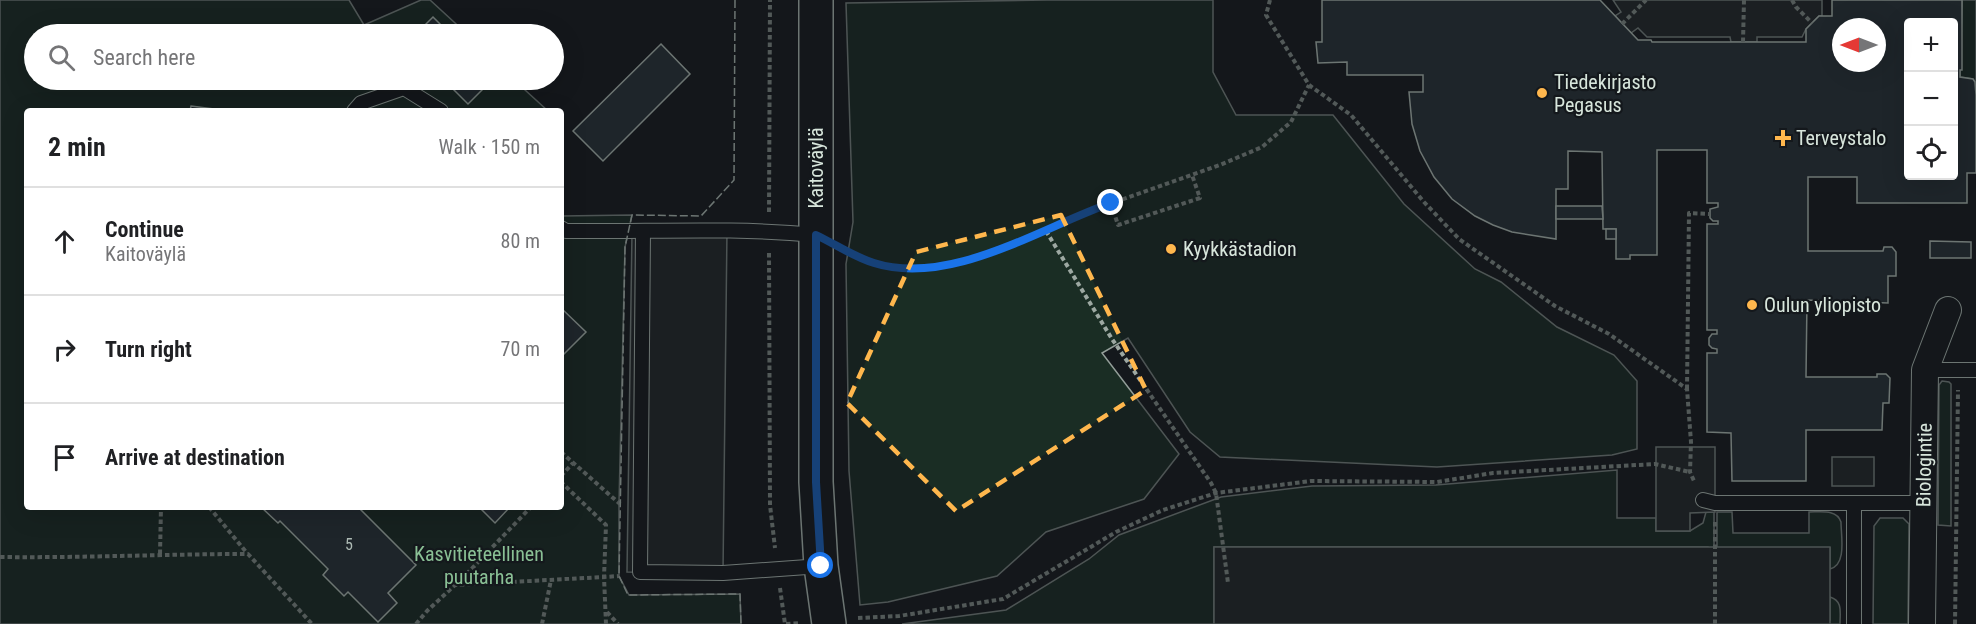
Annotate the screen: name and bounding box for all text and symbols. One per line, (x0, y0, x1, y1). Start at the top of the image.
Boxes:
north arrow (1832, 18, 1886, 72)
map controls (1904, 18, 1958, 180)
button: + (1904, 18, 1958, 72)
search box (24, 24, 564, 90)
icon: search (45, 41, 78, 74)
text: Search here (93, 45, 195, 70)
place label: Tiedekirjasto Pegasus (1554, 70, 1656, 117)
button: − (1904, 72, 1958, 126)
marker: Tiedekirjasto Pegasus (1535, 86, 1549, 100)
place label: Terveystalo (1796, 126, 1886, 150)
button: locate (1904, 126, 1958, 180)
street label: Kaitoväylä (804, 127, 828, 209)
marker: Terveystalo (1774, 129, 1792, 147)
text: 2 min (48, 132, 106, 162)
text: Walk · 150 m (439, 135, 540, 159)
route end (1097, 189, 1123, 215)
text: Continue (105, 217, 184, 242)
icon: ahead (48, 225, 81, 258)
text: 80 m (501, 229, 540, 253)
place label: Kyykkästadion (1183, 237, 1297, 261)
text: Kaitoväylä (105, 242, 186, 266)
marker: Kyykkästadion (1164, 242, 1178, 256)
place label: Oulun yliopisto (1764, 293, 1881, 317)
marker: Oulun yliopisto (1745, 298, 1759, 312)
icon: right (48, 333, 81, 366)
text: Turn right (105, 337, 192, 362)
text: 70 m (501, 337, 540, 361)
street label: Biologintie (1911, 423, 1937, 507)
icon: arrive (48, 441, 81, 474)
text: Arrive at destination (105, 445, 285, 470)
house number: 5 (345, 535, 353, 554)
park label: Kasvitieteellinen puutarha (414, 542, 544, 589)
route start (807, 552, 833, 578)

